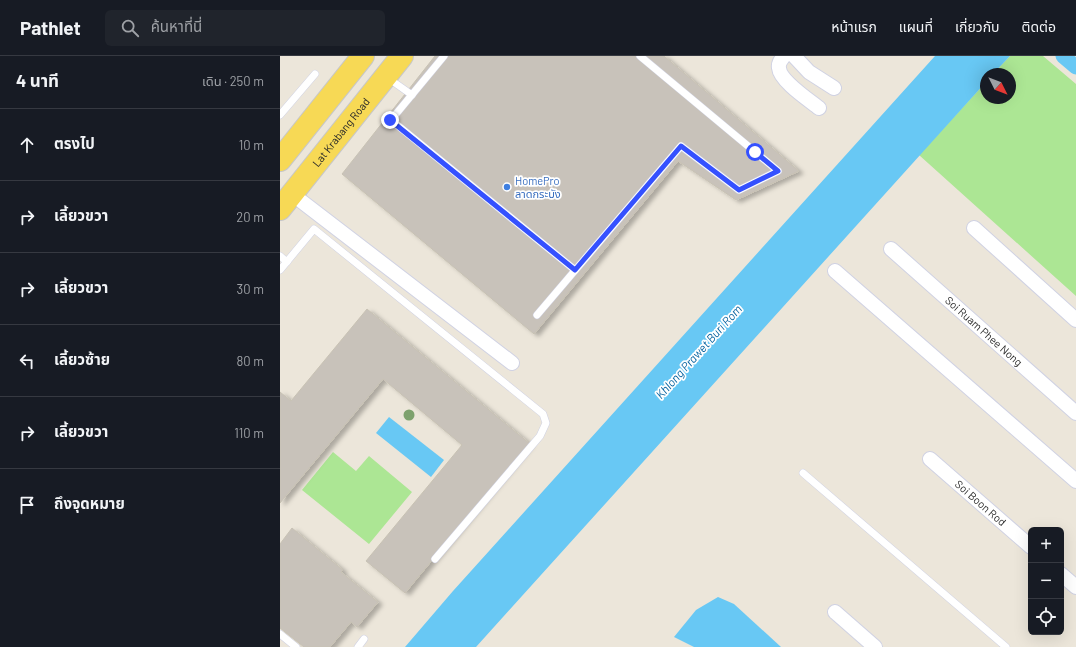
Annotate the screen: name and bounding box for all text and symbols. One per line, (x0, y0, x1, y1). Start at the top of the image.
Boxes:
search box (105, 10, 385, 46)
text: Pathlet (20, 16, 81, 39)
icon: search (119, 17, 141, 39)
text: ค้นหาที่นี่ (151, 17, 202, 35)
text: หน้าแรก (831, 18, 877, 35)
text: แผนที่ (899, 18, 933, 35)
text: เกี่ยวกับ (955, 18, 1000, 35)
text: ติดต่อ (1022, 18, 1056, 35)
north arrow (980, 68, 1016, 104)
text: 4 นาที (16, 70, 59, 90)
text: เดิน · 250 m (202, 73, 264, 89)
street label: Lat Krabang Road (309, 95, 372, 169)
route end (381, 111, 399, 129)
icon: ahead (16, 134, 38, 156)
text: ตรงไป (54, 134, 95, 152)
text: 10 m (239, 137, 264, 153)
route start (746, 143, 764, 161)
place label: HomePro ลาดกระบัง (515, 174, 561, 200)
marker: HomePro ลาดกระบัง (502, 182, 512, 192)
icon: right (16, 206, 38, 228)
text: เลี้ยวขวา (54, 206, 108, 224)
text: 20 m (236, 209, 264, 225)
icon: right (16, 278, 38, 300)
text: เลี้ยวขวา (54, 278, 108, 296)
text: 30 m (237, 281, 264, 297)
street label: Soi Ruam Phee Nong (943, 293, 1025, 369)
water label: Khlong Prawet Buri Rom (652, 301, 744, 401)
icon: left (16, 350, 38, 372)
text: เลี้ยวซ้าย (54, 350, 110, 368)
text: 80 m (237, 353, 264, 369)
icon: right (16, 422, 38, 444)
text: เลี้ยวขวา (54, 422, 108, 440)
text: 110 m (234, 425, 264, 441)
street label: Soi Boon Rod (953, 477, 1009, 528)
icon: arrive (16, 494, 38, 516)
text: ถึงจุดหมาย (54, 494, 125, 512)
map controls (1028, 527, 1064, 635)
button: + (1028, 527, 1064, 563)
button: − (1028, 563, 1064, 599)
button: locate (1028, 599, 1064, 635)

